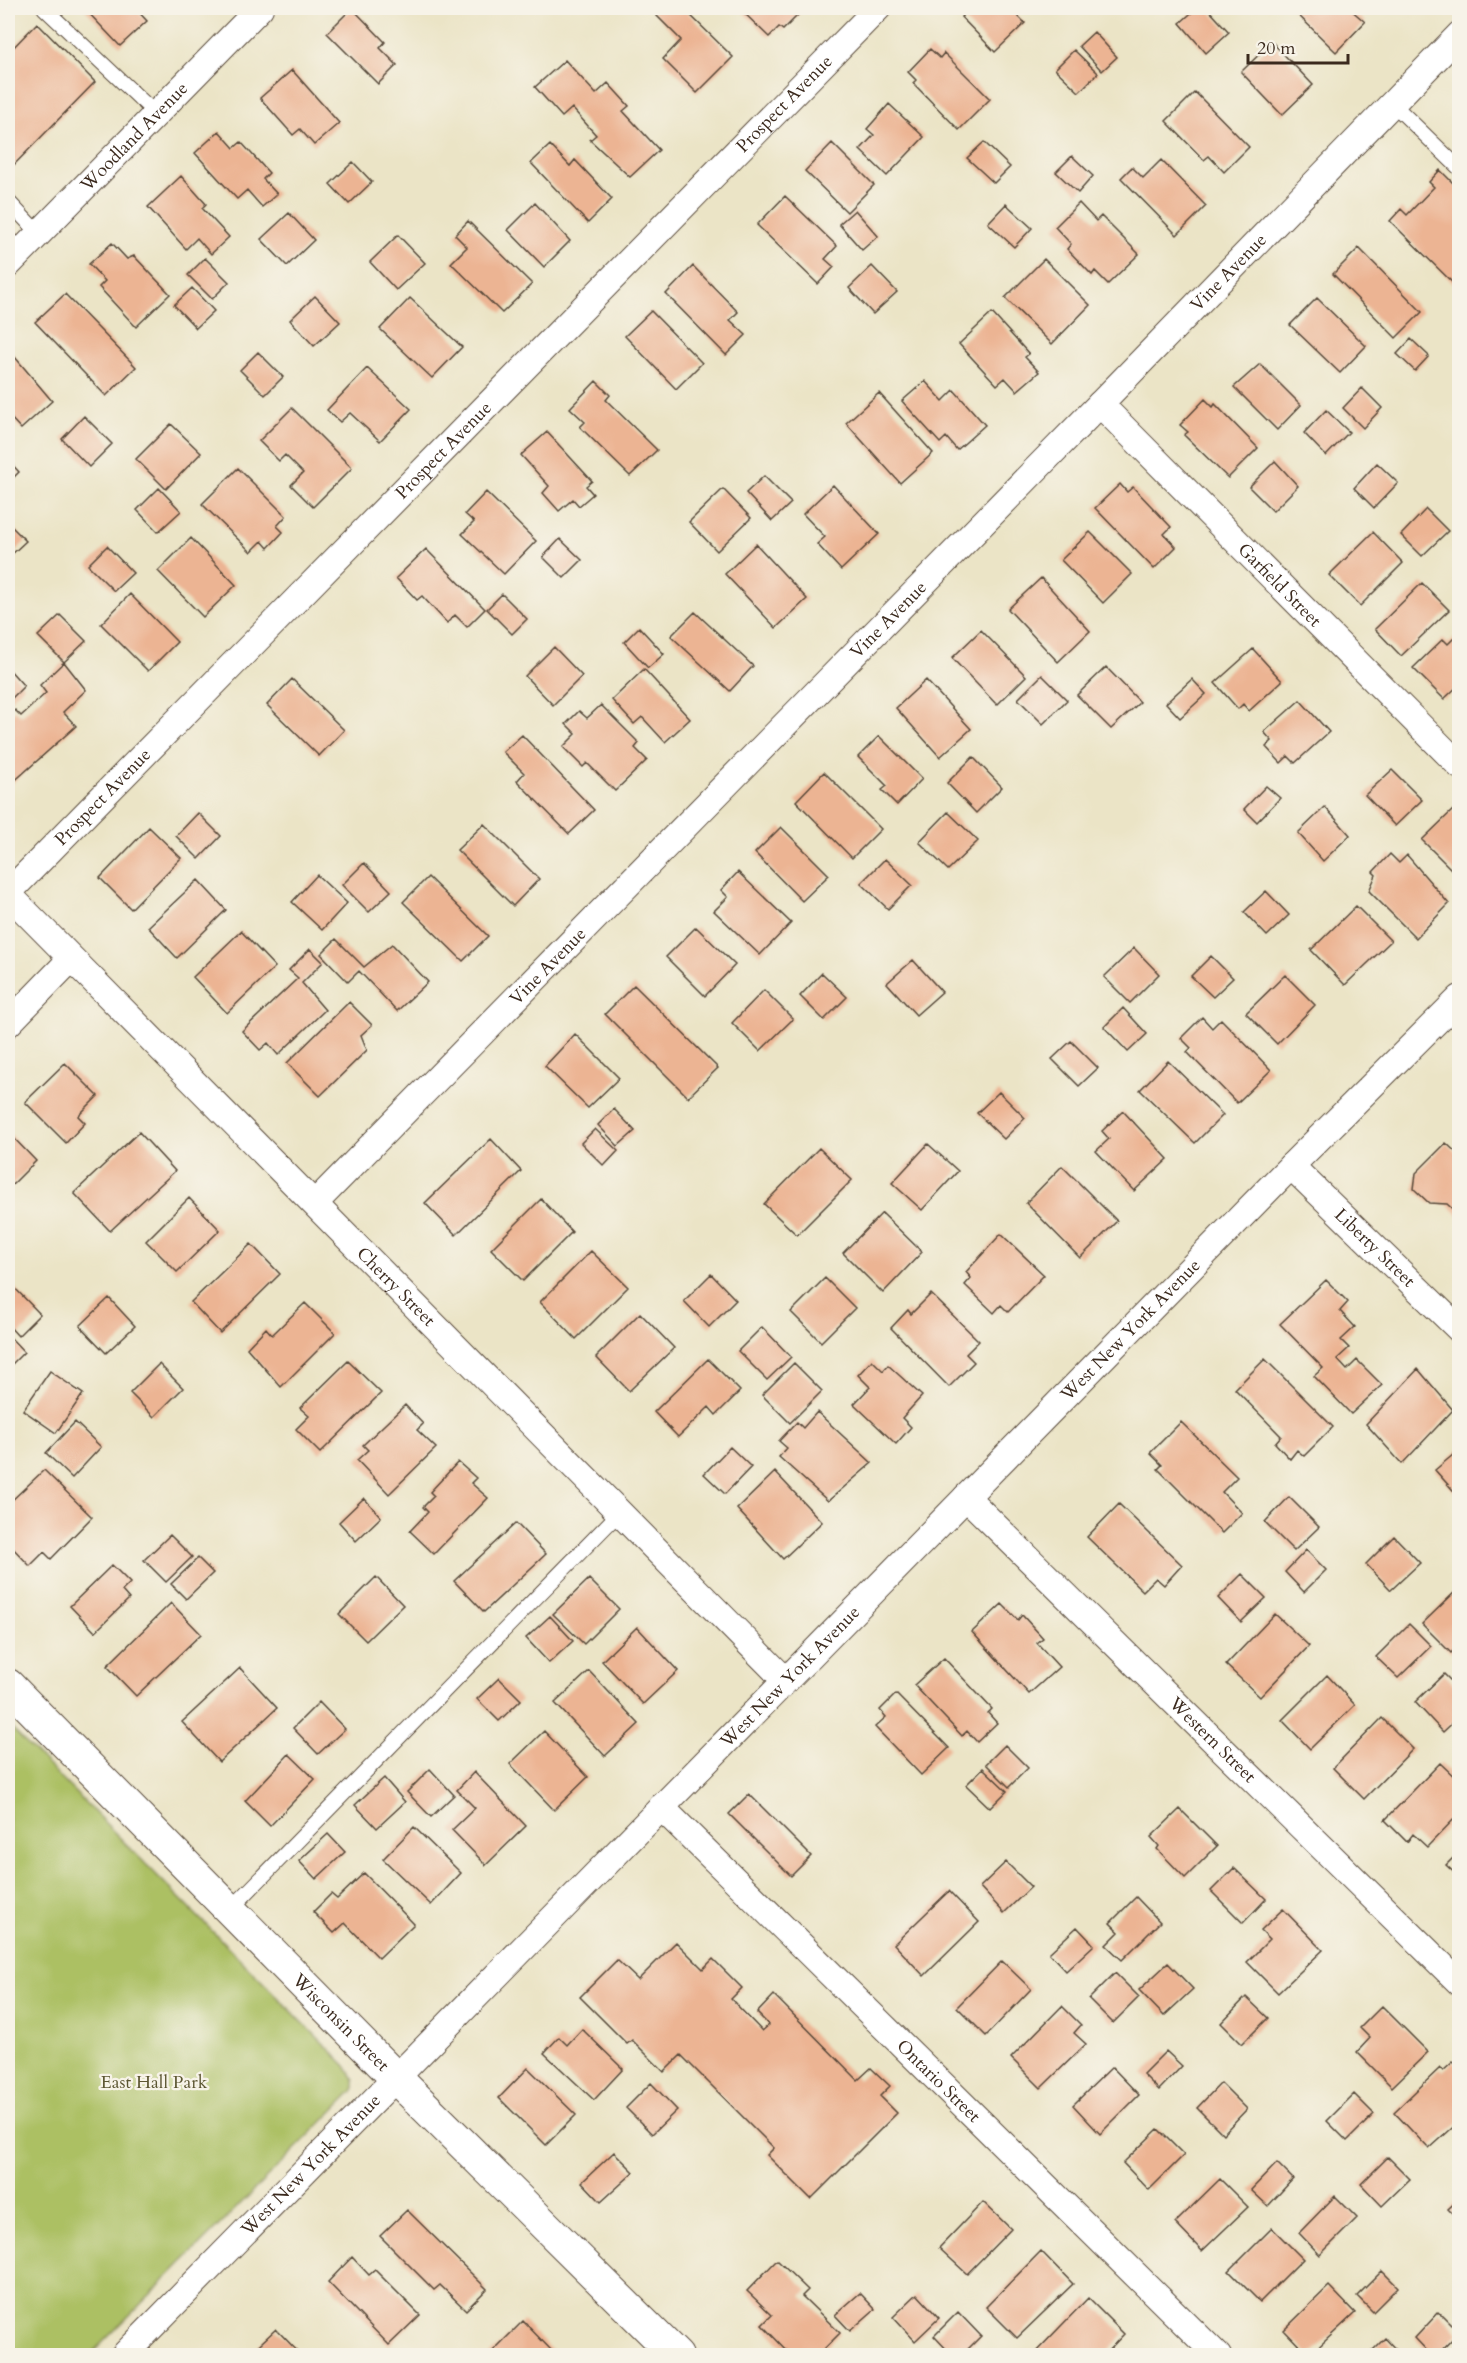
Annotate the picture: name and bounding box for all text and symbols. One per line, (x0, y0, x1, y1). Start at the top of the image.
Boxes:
scale bar (1248, 27, 1348, 65)
text: 20 m (1257, 36, 1296, 61)
street label: Prospect Avenue (731, 50, 838, 158)
street label: Woodland Avenue (74, 77, 194, 198)
street label: Vine Avenue (1185, 228, 1272, 317)
street label: Prospect Avenue (390, 396, 497, 505)
street label: Garfield Street (1232, 538, 1327, 633)
street label: Vine Avenue (845, 575, 933, 664)
street label: Prospect Avenue (49, 743, 157, 851)
street label: Vine Avenue (504, 922, 592, 1011)
street label: Liberty Street (1329, 1203, 1421, 1293)
street label: Cherry Street (351, 1242, 441, 1332)
street label: West New York Avenue (1054, 1253, 1206, 1407)
street label: West New York Avenue (714, 1600, 866, 1754)
street label: Western Street (1163, 1691, 1262, 1789)
street label: Wisconsin Street (286, 1967, 395, 2077)
street label: Ontario Street (891, 2034, 986, 2128)
park label: East Hall Park (101, 2070, 208, 2095)
street label: West New York Avenue (235, 2088, 387, 2242)

